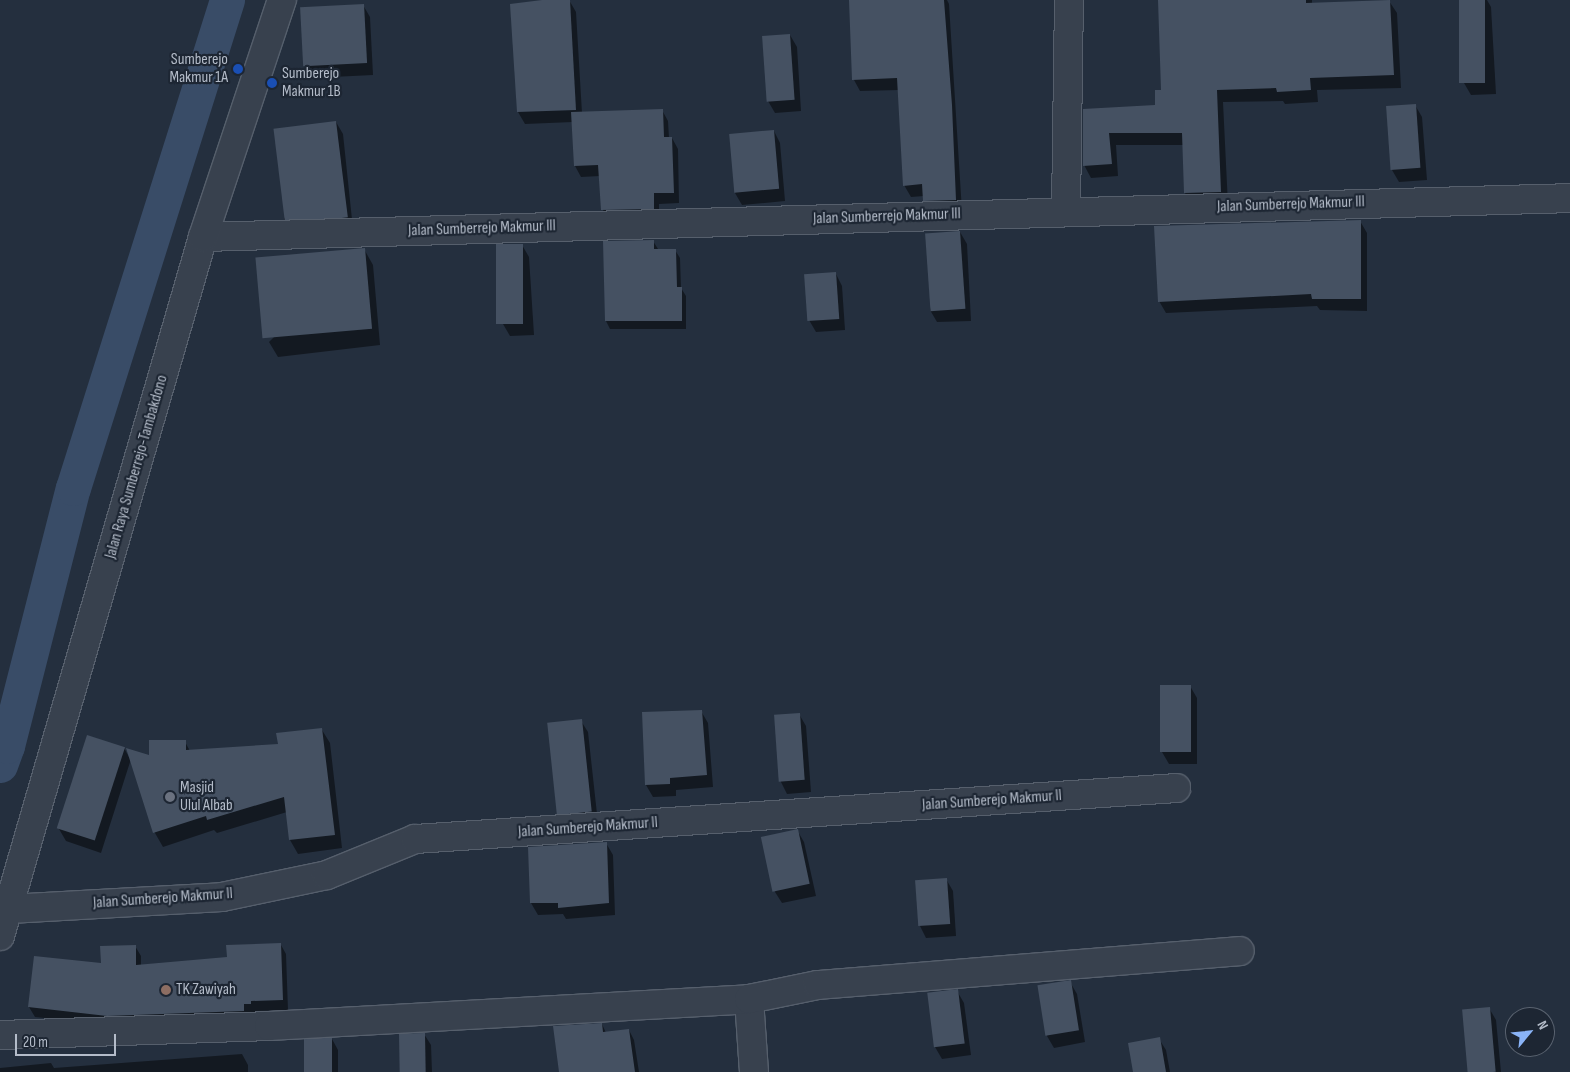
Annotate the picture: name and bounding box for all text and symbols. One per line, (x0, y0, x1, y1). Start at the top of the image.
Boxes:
place label: Sumberejo Makmur 1A (169, 50, 228, 88)
marker: Sumberejo Makmur 1A (232, 63, 244, 75)
place label: Sumberejo Makmur 1B (282, 64, 341, 102)
marker: Sumberejo Makmur 1B (266, 77, 278, 89)
street label: Jalan Sumberrejo Makmur III (1217, 193, 1365, 217)
street label: Jalan Sumberrejo Makmur III (813, 205, 961, 229)
street label: Jalan Sumberrejo Makmur III (408, 217, 556, 241)
street label: Jalan Raya Sumberrejo-Tambakdono (102, 373, 172, 561)
place label: Masjid Ulul Albab (180, 778, 233, 816)
street label: Jalan Sumberejo Makmur II (922, 787, 1062, 815)
marker: Masjid Ulul Albab (164, 791, 176, 803)
street label: Jalan Sumberejo Makmur II (518, 814, 658, 842)
street label: Jalan Sumberejo Makmur II (93, 885, 233, 913)
place label: TK Zawiyah (176, 980, 236, 1000)
marker: TK Zawiyah (160, 984, 172, 996)
north arrow (1505, 1007, 1555, 1057)
text: N (1534, 1018, 1552, 1032)
scale bar (18, 1024, 119, 1056)
text: 20 m (23, 1033, 48, 1052)

